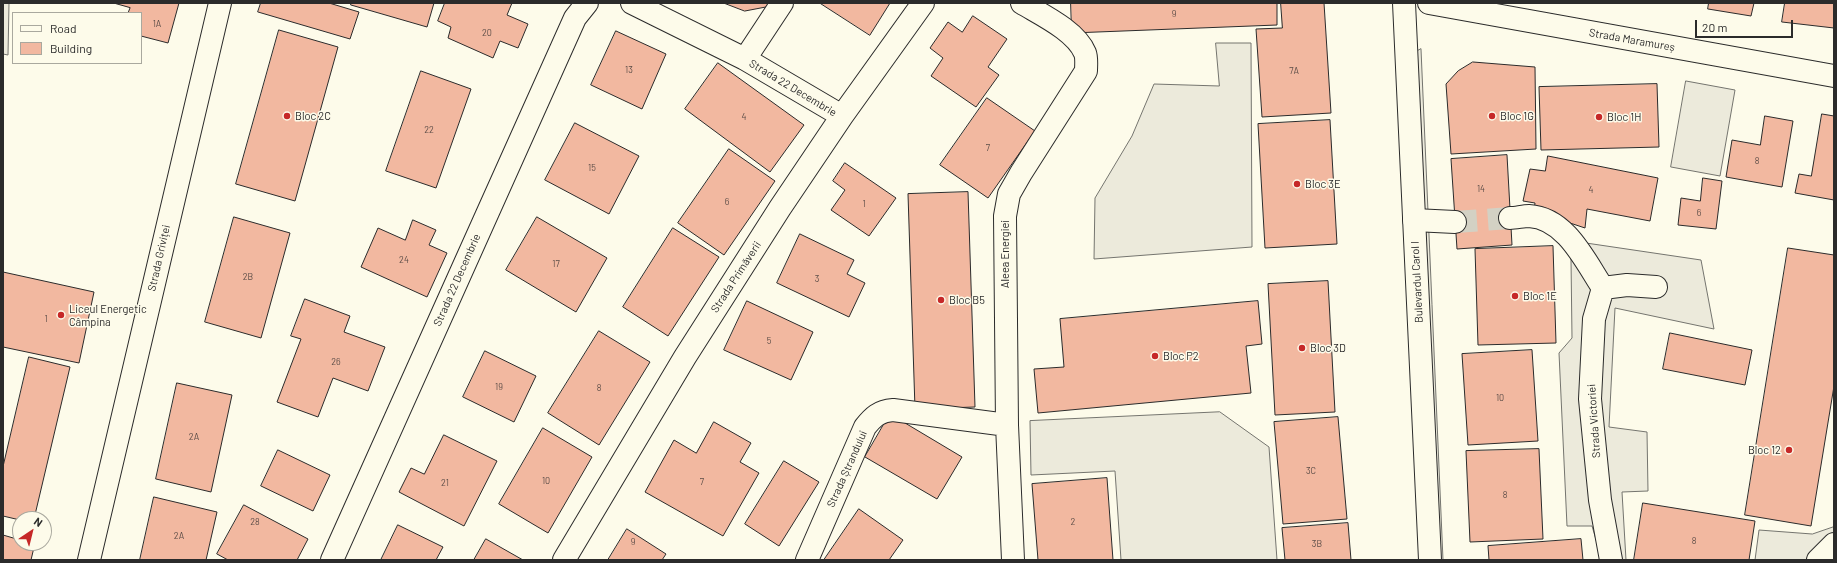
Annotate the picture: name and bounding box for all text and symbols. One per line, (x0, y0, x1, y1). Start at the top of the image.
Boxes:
house number: 9 (1172, 9, 1176, 19)
legend (12, 12, 142, 64)
scale bar (1697, 12, 1795, 38)
house number: 1A (153, 19, 161, 29)
text: 20 m (1702, 20, 1728, 34)
text: Road (50, 21, 77, 35)
street label: Strada Maramureș (1588, 26, 1676, 54)
house number: 20 (482, 28, 492, 38)
text: Building (50, 41, 92, 55)
street label: Strada 22 Decembrie (747, 57, 839, 119)
house number: 13 (625, 65, 633, 75)
house number: 7A (1289, 66, 1299, 76)
place label: Bloc 2C (295, 109, 331, 123)
place label: Bloc 1G (1500, 109, 1534, 123)
place label: Bloc 1H (1607, 110, 1641, 124)
marker: Bloc 2C (282, 111, 292, 121)
marker: Bloc 1G (1487, 111, 1497, 121)
house number: 4 (742, 112, 746, 122)
marker: Bloc 1H (1594, 112, 1604, 122)
house number: 22 (424, 125, 434, 135)
house number: 7 (986, 143, 990, 153)
house number: 8 (1755, 156, 1759, 166)
house number: 15 (588, 163, 596, 173)
place label: Bloc 3E (1305, 177, 1341, 191)
marker: Bloc 3E (1292, 179, 1302, 189)
house number: 14 (1477, 184, 1485, 194)
house number: 4 (1589, 185, 1593, 195)
house number: 6 (725, 197, 729, 207)
house number: 1 (862, 199, 866, 209)
house number: 6 (1697, 208, 1701, 218)
street label: Aleea Energiei (998, 220, 1012, 288)
street label: Strada Griviței (145, 223, 173, 293)
street label: Strada 22 Decembrie (431, 232, 483, 328)
street label: Strada Primăverii (708, 239, 764, 315)
street label: Bulevardul Carol I (1408, 241, 1426, 323)
house number: 24 (399, 255, 409, 265)
house number: 17 (552, 259, 560, 269)
house number: 2B (243, 272, 253, 282)
house number: 3 (815, 274, 819, 284)
place label: Bloc 1E (1523, 289, 1557, 303)
marker: Bloc 1E (1510, 291, 1520, 301)
place label: Bloc B5 (949, 293, 985, 307)
marker: Bloc B5 (936, 295, 946, 305)
place label: Liceul Energetic Câmpina (69, 302, 147, 328)
marker: Liceul Energetic Câmpina (56, 310, 66, 320)
house number: 1 (44, 314, 48, 324)
house number: 5 (767, 336, 771, 346)
place label: Bloc 3D (1310, 341, 1346, 355)
marker: Bloc 3D (1297, 343, 1307, 353)
place label: Bloc P2 (1163, 349, 1199, 363)
marker: Bloc P2 (1150, 351, 1160, 361)
house number: 26 (331, 357, 341, 367)
house number: 19 (495, 382, 503, 392)
house number: 8 (597, 383, 601, 393)
street label: Strada Victoriei (1585, 384, 1603, 458)
house number: 10 (1496, 393, 1504, 403)
street label: Strada Ștrandului (824, 428, 870, 510)
house number: 2A (189, 432, 199, 442)
place label: Bloc 12 (1748, 443, 1781, 457)
marker: Bloc 12 (1784, 445, 1794, 455)
house number: 3C (1306, 466, 1316, 476)
house number: 10 (542, 476, 550, 486)
house number: 7 (700, 477, 704, 487)
house number: 21 (441, 478, 449, 488)
house number: 8 (1503, 490, 1507, 500)
north arrow (12, 511, 52, 551)
text: N (32, 514, 45, 529)
house number: 28 (250, 517, 260, 527)
house number: 2 (1071, 517, 1075, 527)
house number: 2A (174, 531, 184, 541)
house number: 8 (1692, 536, 1696, 546)
house number: 9 (631, 537, 635, 547)
house number: 3B (1312, 539, 1322, 549)

